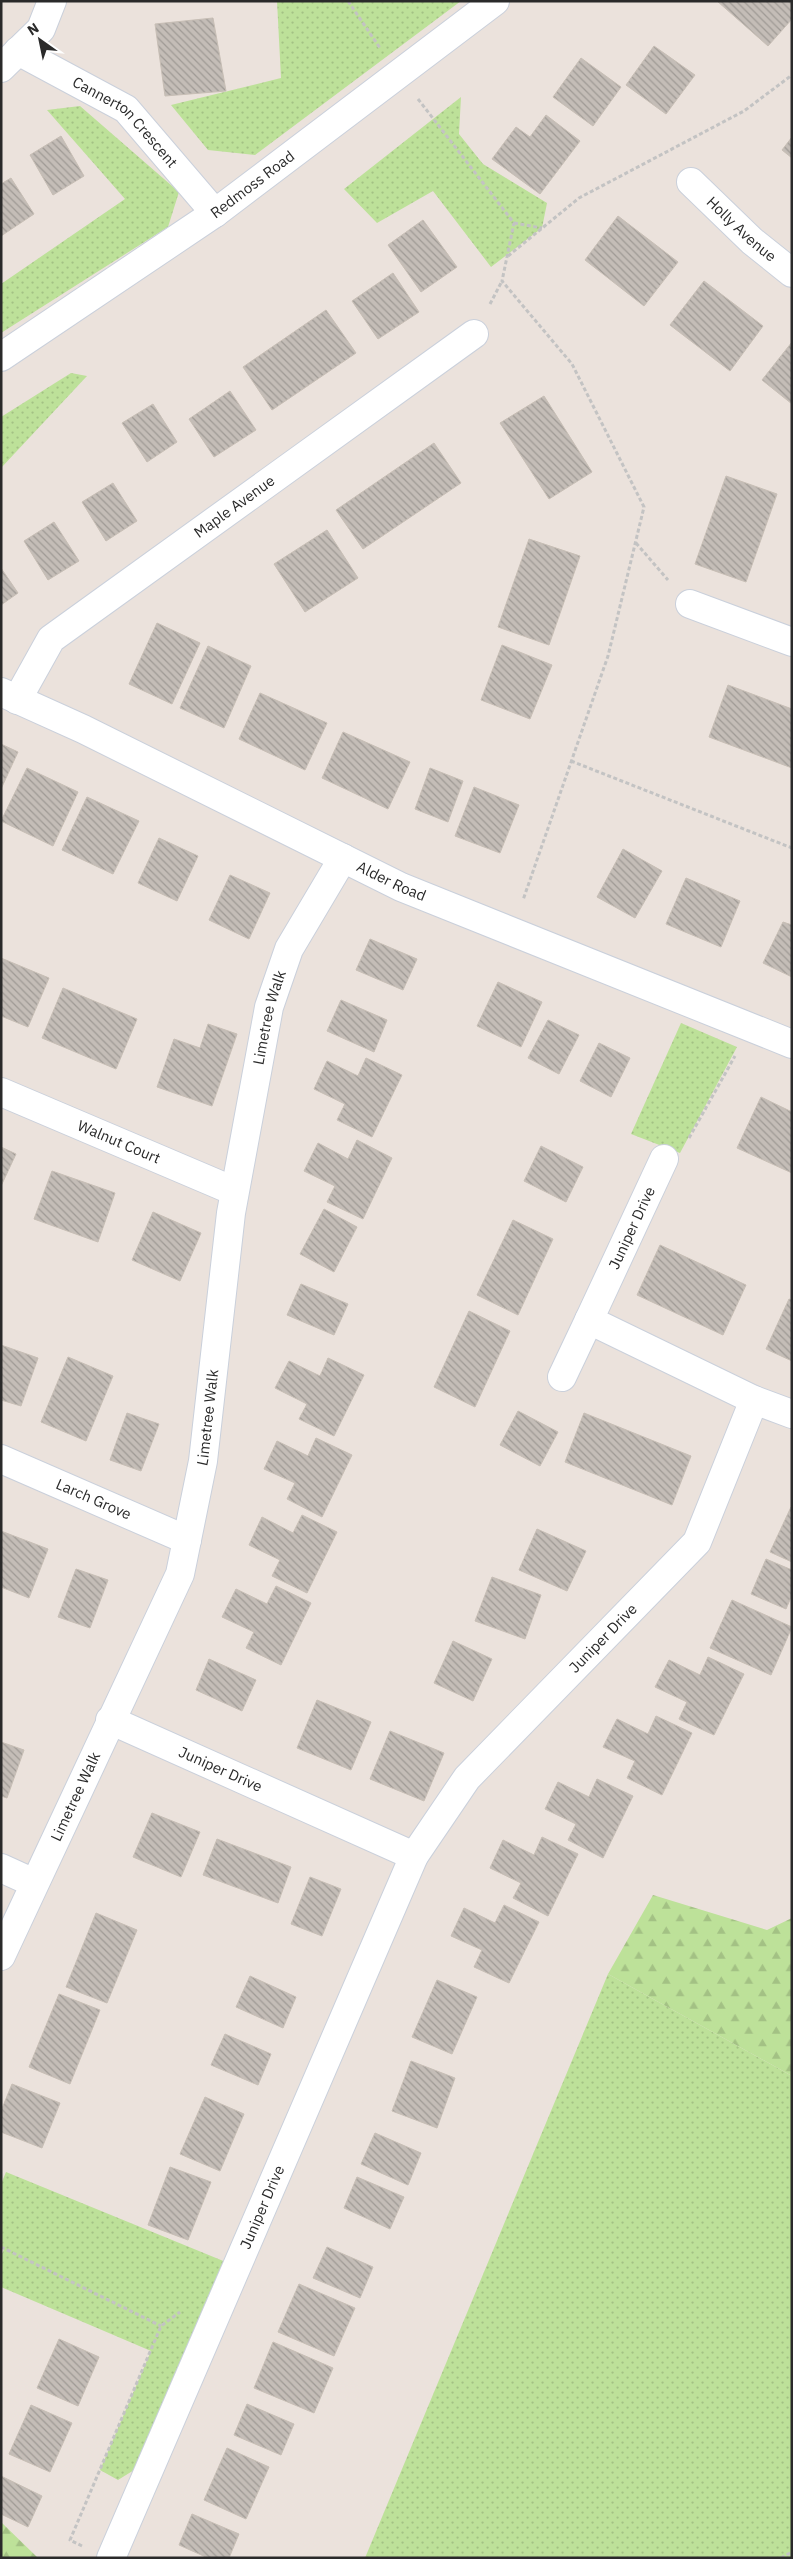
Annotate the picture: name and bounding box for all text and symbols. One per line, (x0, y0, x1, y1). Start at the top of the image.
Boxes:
north arrow (15, 15, 65, 65)
text: N (24, 19, 42, 39)
street label: Cannerton Crescent (69, 72, 182, 171)
street label: Redmoss Road (206, 146, 298, 222)
street label: Holly Avenue (703, 192, 780, 266)
street label: Maple Avenue (190, 471, 278, 542)
street label: Alder Road (354, 857, 429, 905)
street label: Limetree Walk (249, 968, 290, 1066)
street label: Walnut Court (75, 1116, 163, 1168)
street label: Juniper Drive (604, 1183, 659, 1272)
street label: Limetree Walk (192, 1368, 222, 1467)
street label: Larch Grove (53, 1474, 134, 1524)
street label: Juniper Drive (565, 1599, 641, 1677)
street label: Juniper Drive (176, 1742, 265, 1796)
street label: Limetree Walk (46, 1749, 104, 1844)
street label: Juniper Drive (235, 2162, 288, 2252)

